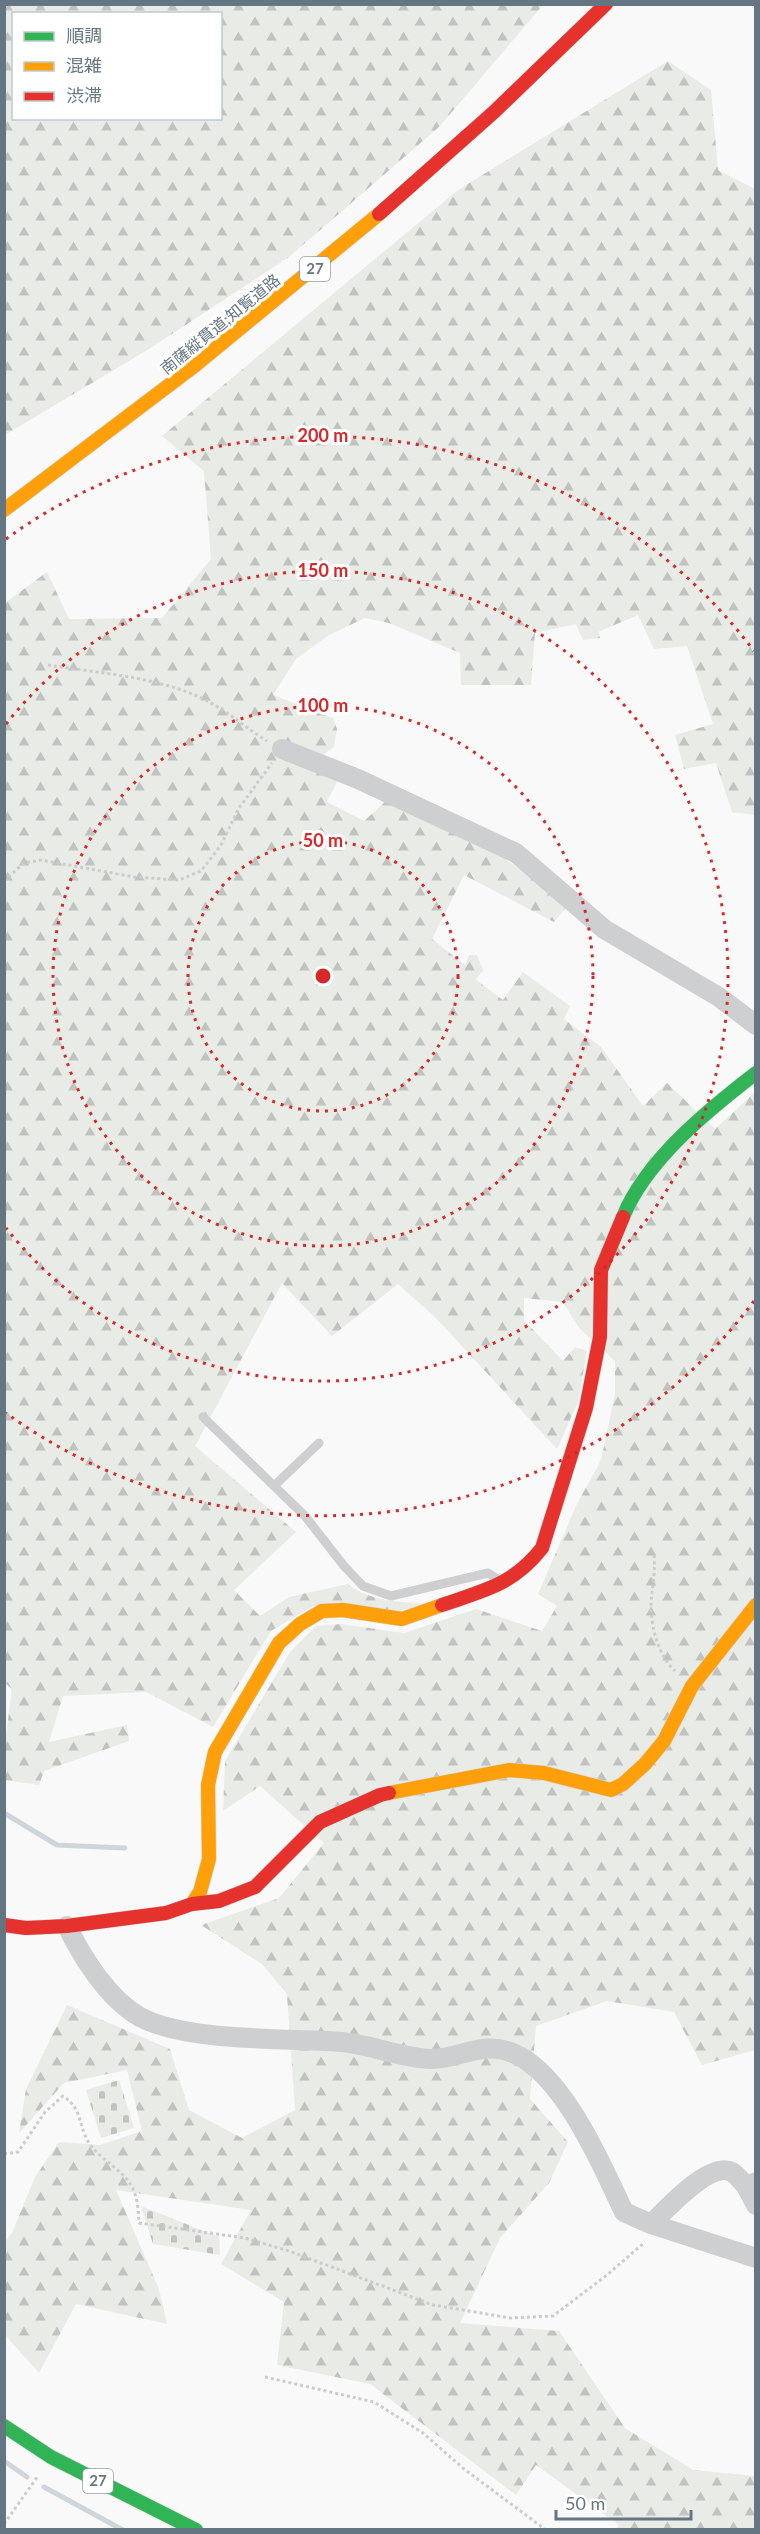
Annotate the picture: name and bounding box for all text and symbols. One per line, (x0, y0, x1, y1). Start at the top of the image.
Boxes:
legend (12, 12, 222, 120)
text: 順調 (66, 24, 102, 46)
text: 混雑 (66, 54, 102, 76)
text: 渋滞 (66, 84, 102, 106)
road number: 27 (300, 257, 330, 281)
street label: 南薩縦貫道;知覧道路 (156, 270, 283, 378)
text: 200 m (298, 424, 348, 446)
text: 150 m (298, 559, 348, 581)
text: 100 m (298, 694, 348, 716)
text: 50 m (303, 829, 343, 851)
centre of rings (313, 966, 333, 986)
road number: 27 (83, 2469, 113, 2493)
scale bar (556, 2483, 691, 2521)
text: 50 m (565, 2492, 605, 2514)

